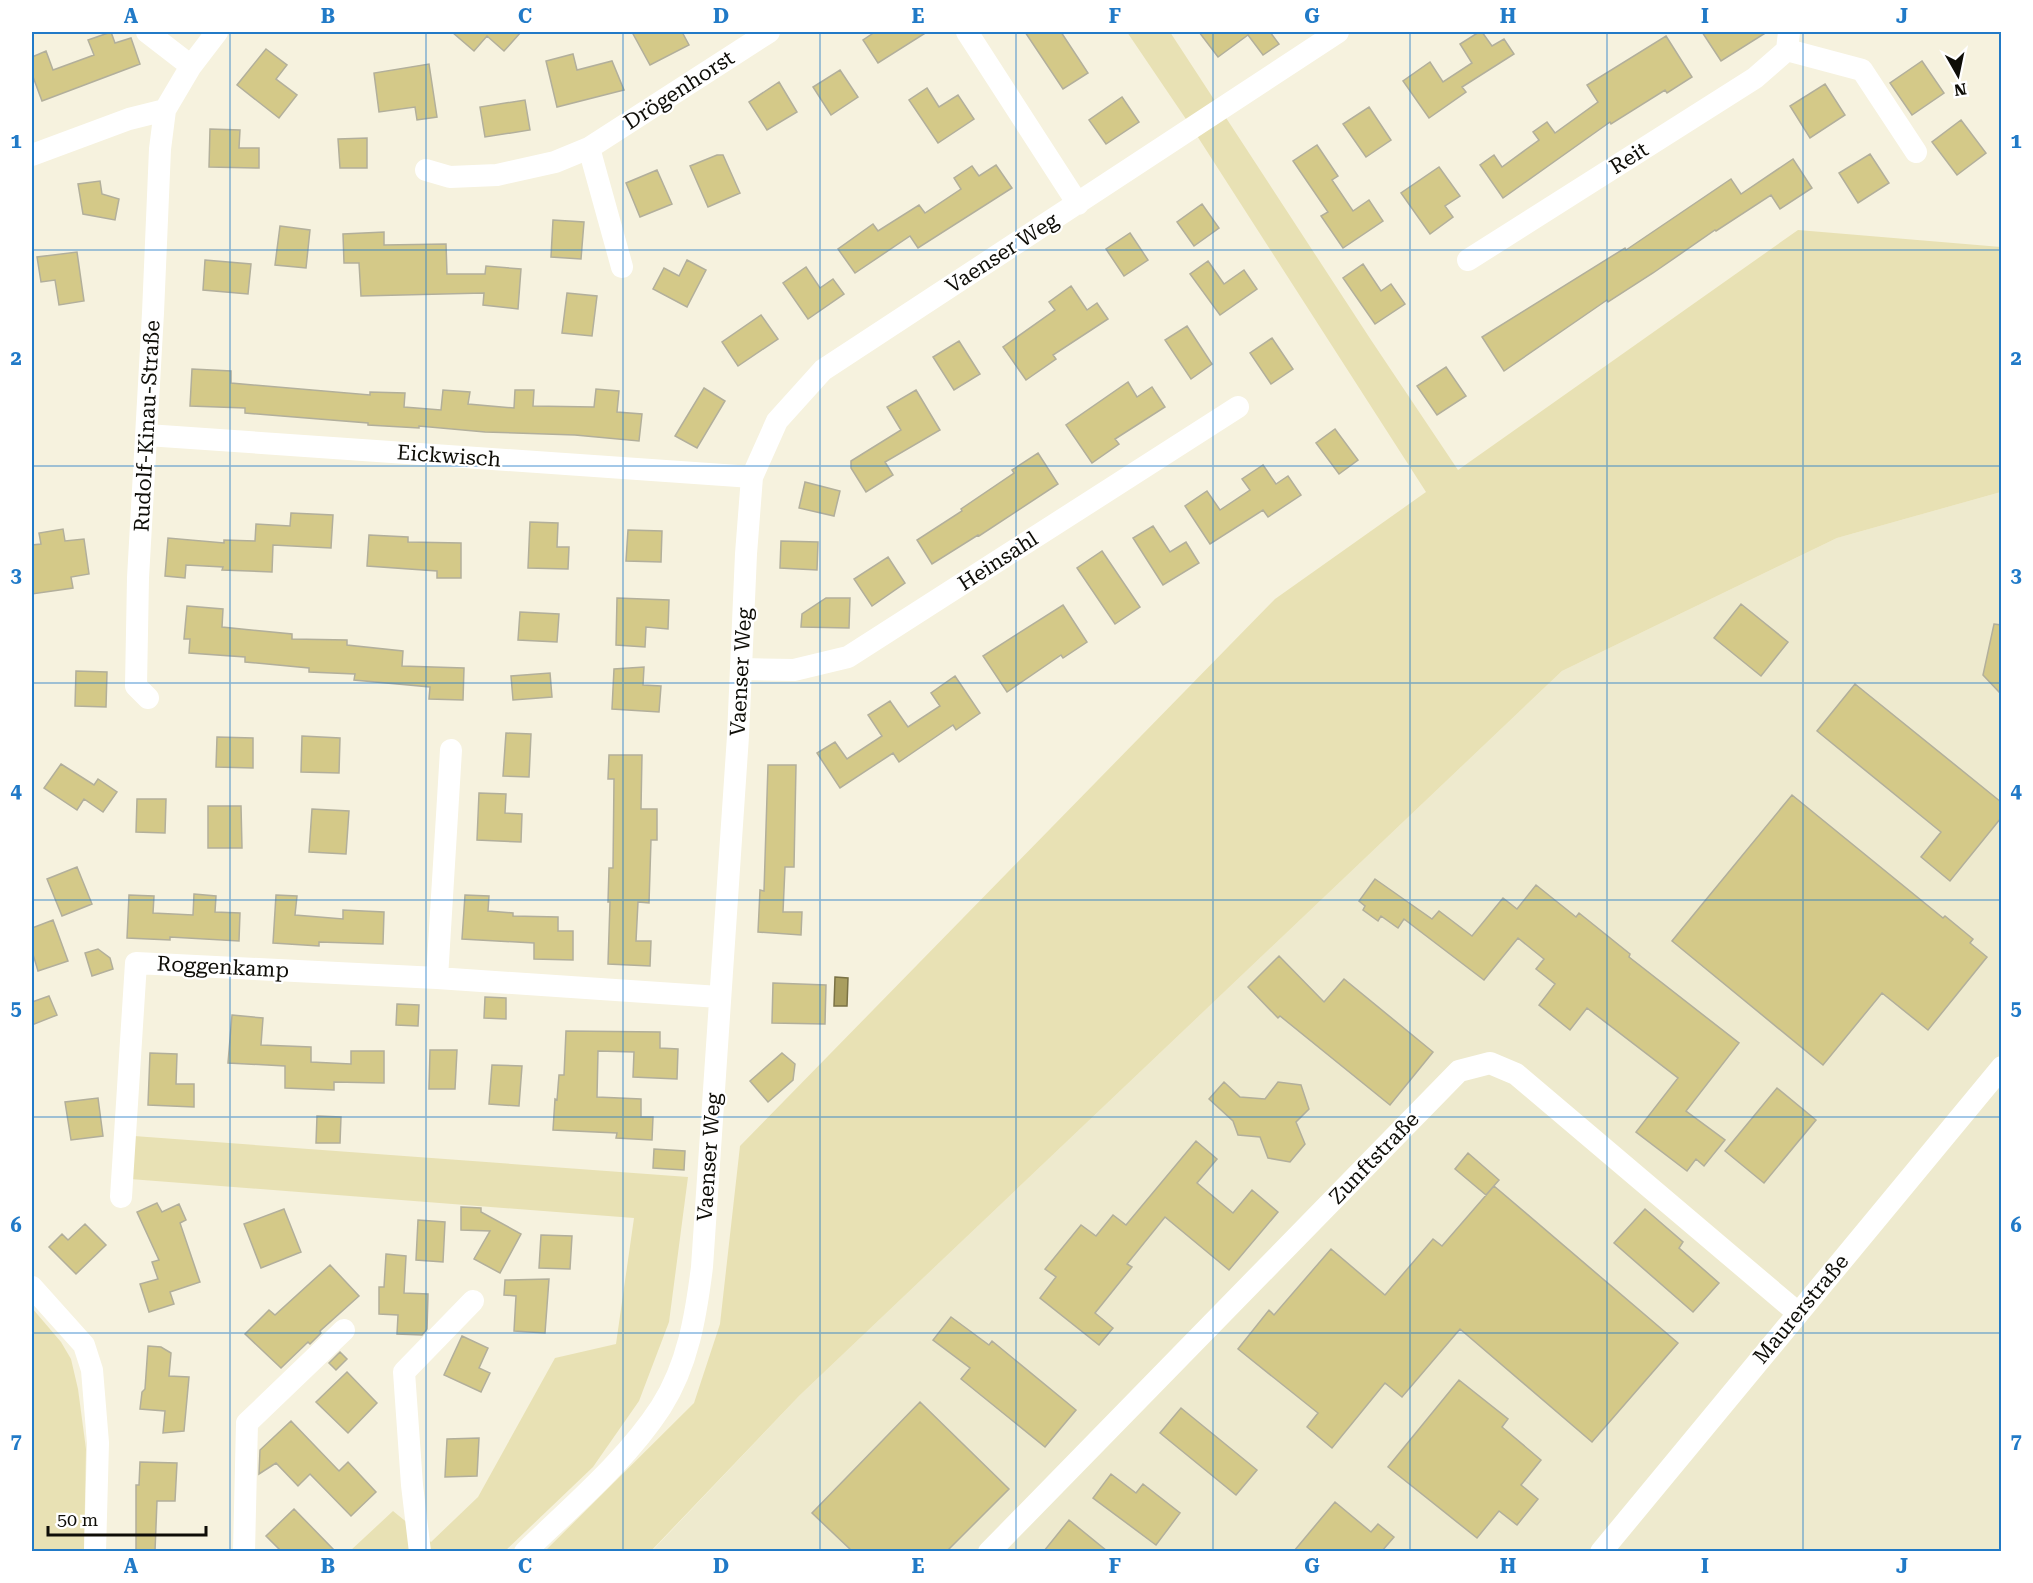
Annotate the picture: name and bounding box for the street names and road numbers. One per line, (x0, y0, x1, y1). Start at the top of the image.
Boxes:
street label: Drögenhorst (619, 45, 739, 135)
street label: Reit (1606, 137, 1653, 179)
street label: Vaenser Weg (942, 208, 1063, 298)
street label: Rudolf-Kinau-Straße (129, 320, 165, 532)
street label: Eickwisch (396, 440, 502, 472)
street label: Heinsahl (954, 526, 1043, 596)
street label: Vaenser Weg (726, 607, 756, 737)
street label: Roggenkamp (156, 952, 290, 982)
street label: Vaenser Weg (693, 1092, 725, 1222)
street label: Zunftstraße (1324, 1107, 1424, 1209)
street label: Maurerstraße (1748, 1250, 1854, 1368)

